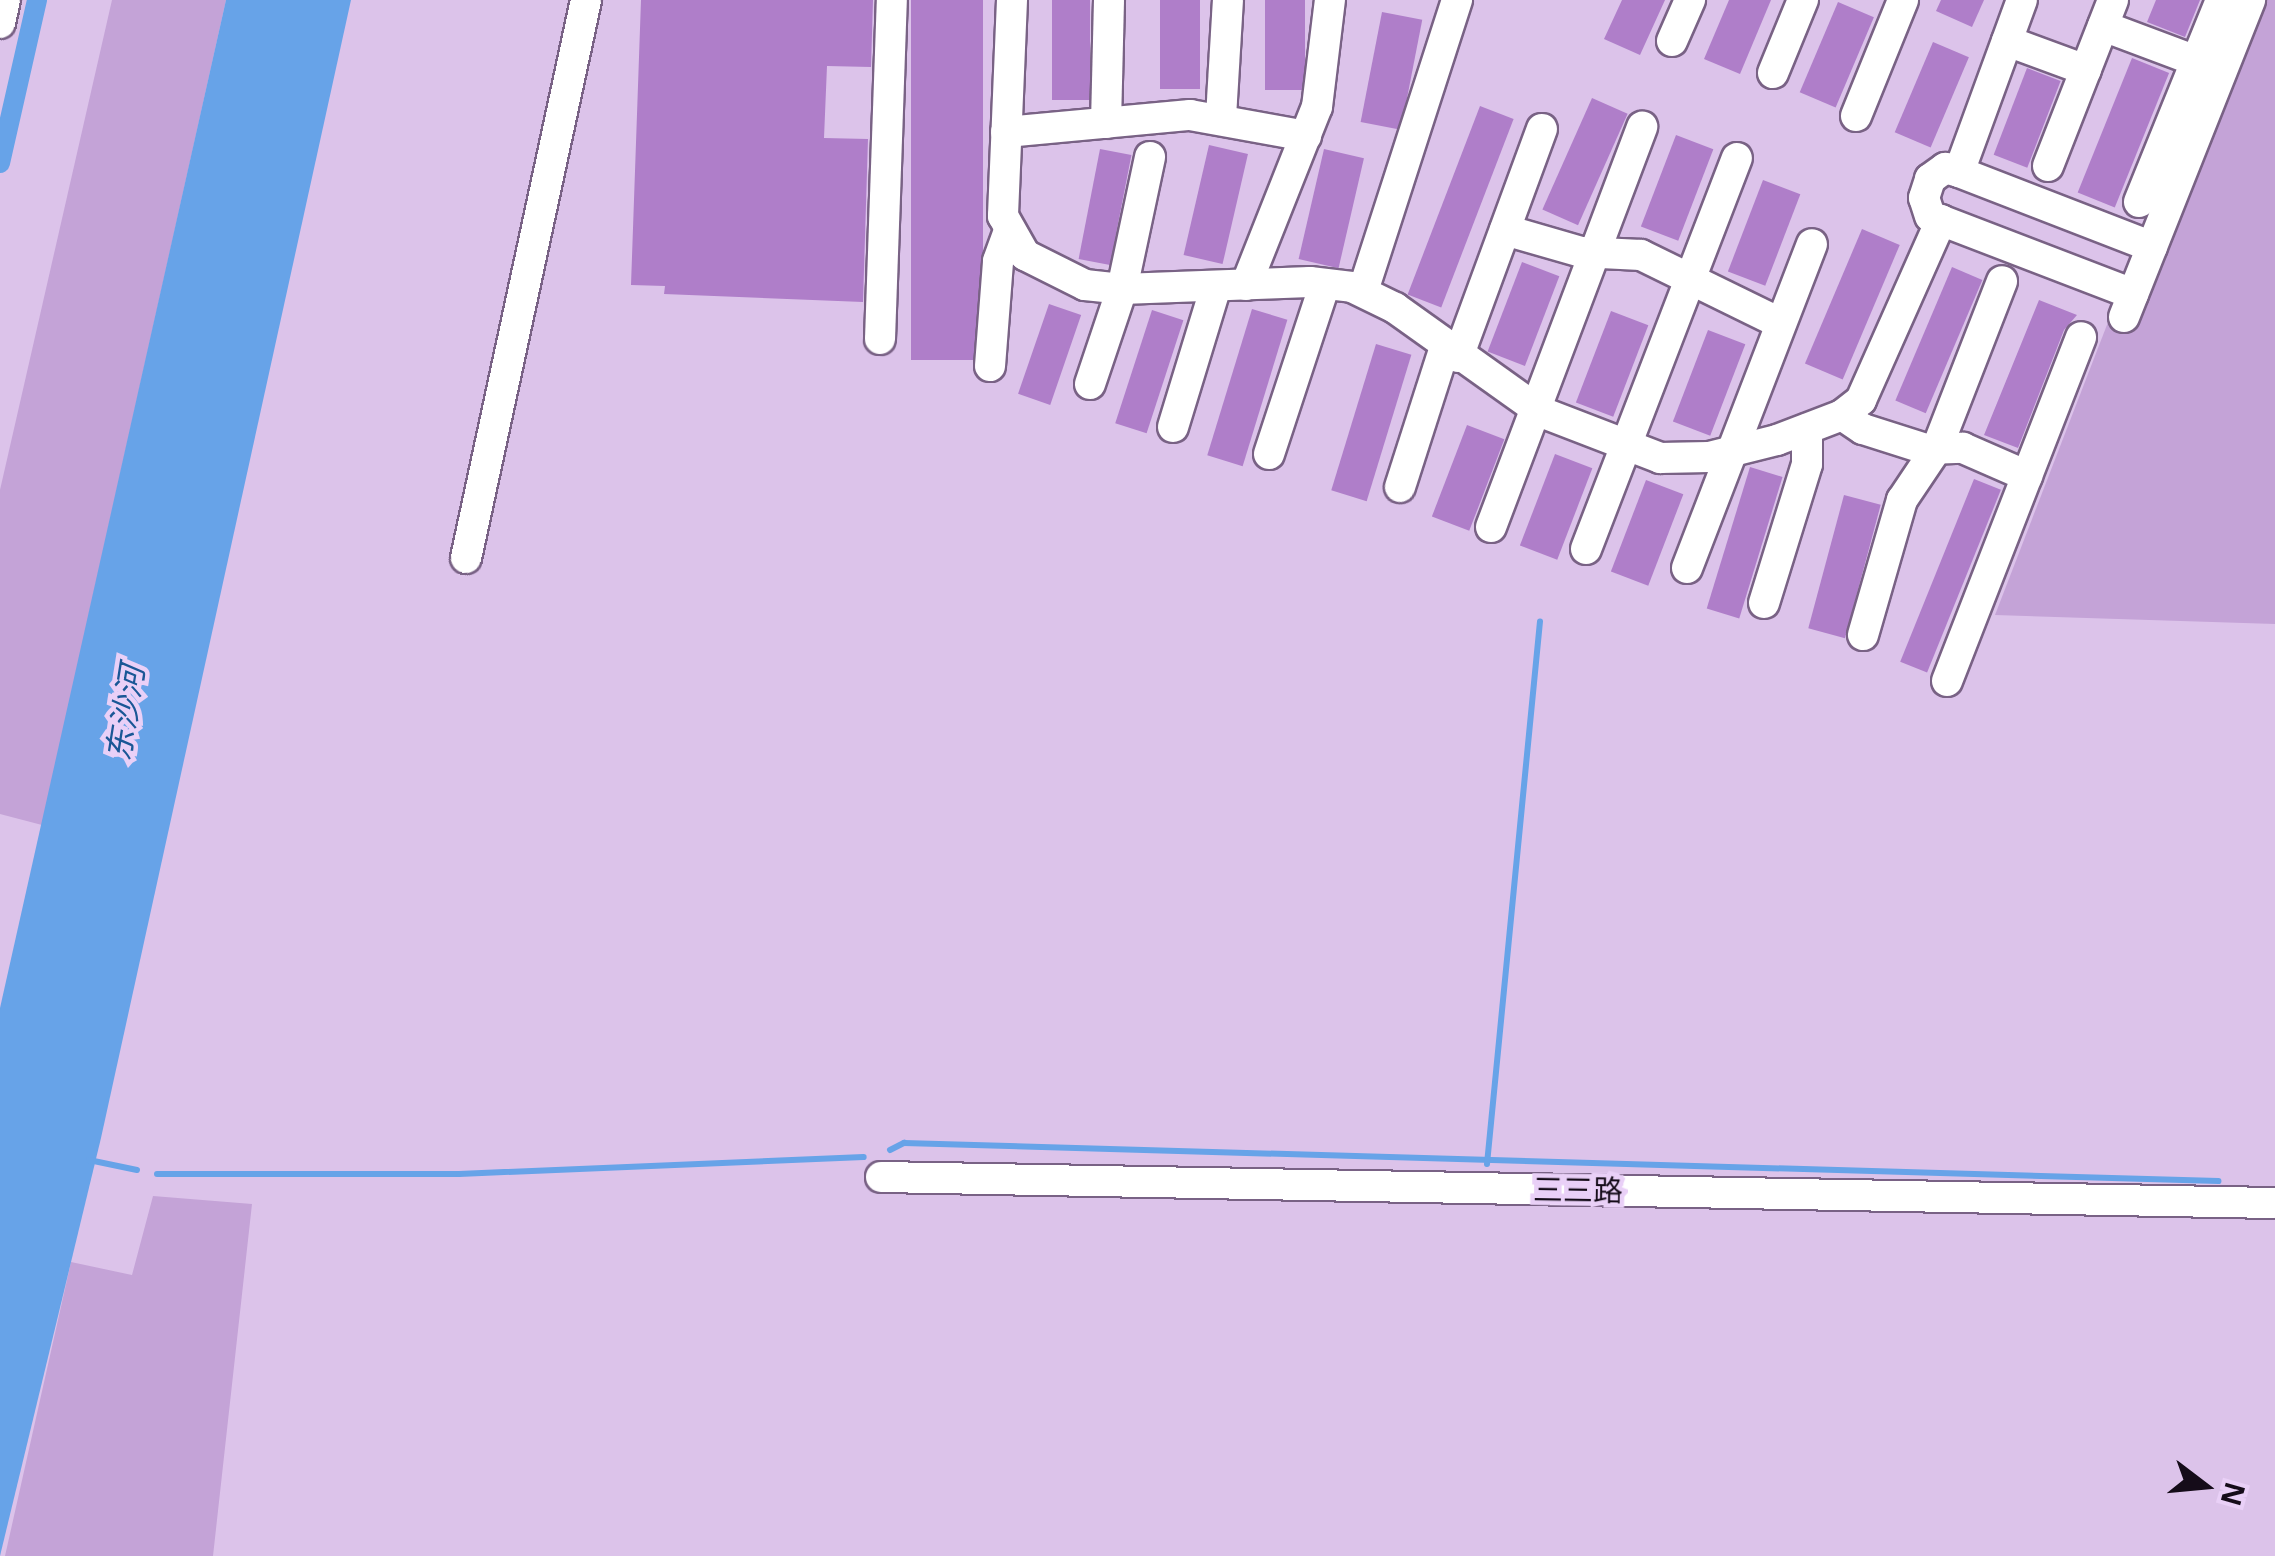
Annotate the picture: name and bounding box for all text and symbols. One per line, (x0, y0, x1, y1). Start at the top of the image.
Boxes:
water label: 东沙河 (99, 663, 151, 763)
street label: 三三路 (1533, 1171, 1623, 1209)
north arrow (2155, 1436, 2255, 1536)
text: N (2212, 1478, 2255, 1510)

